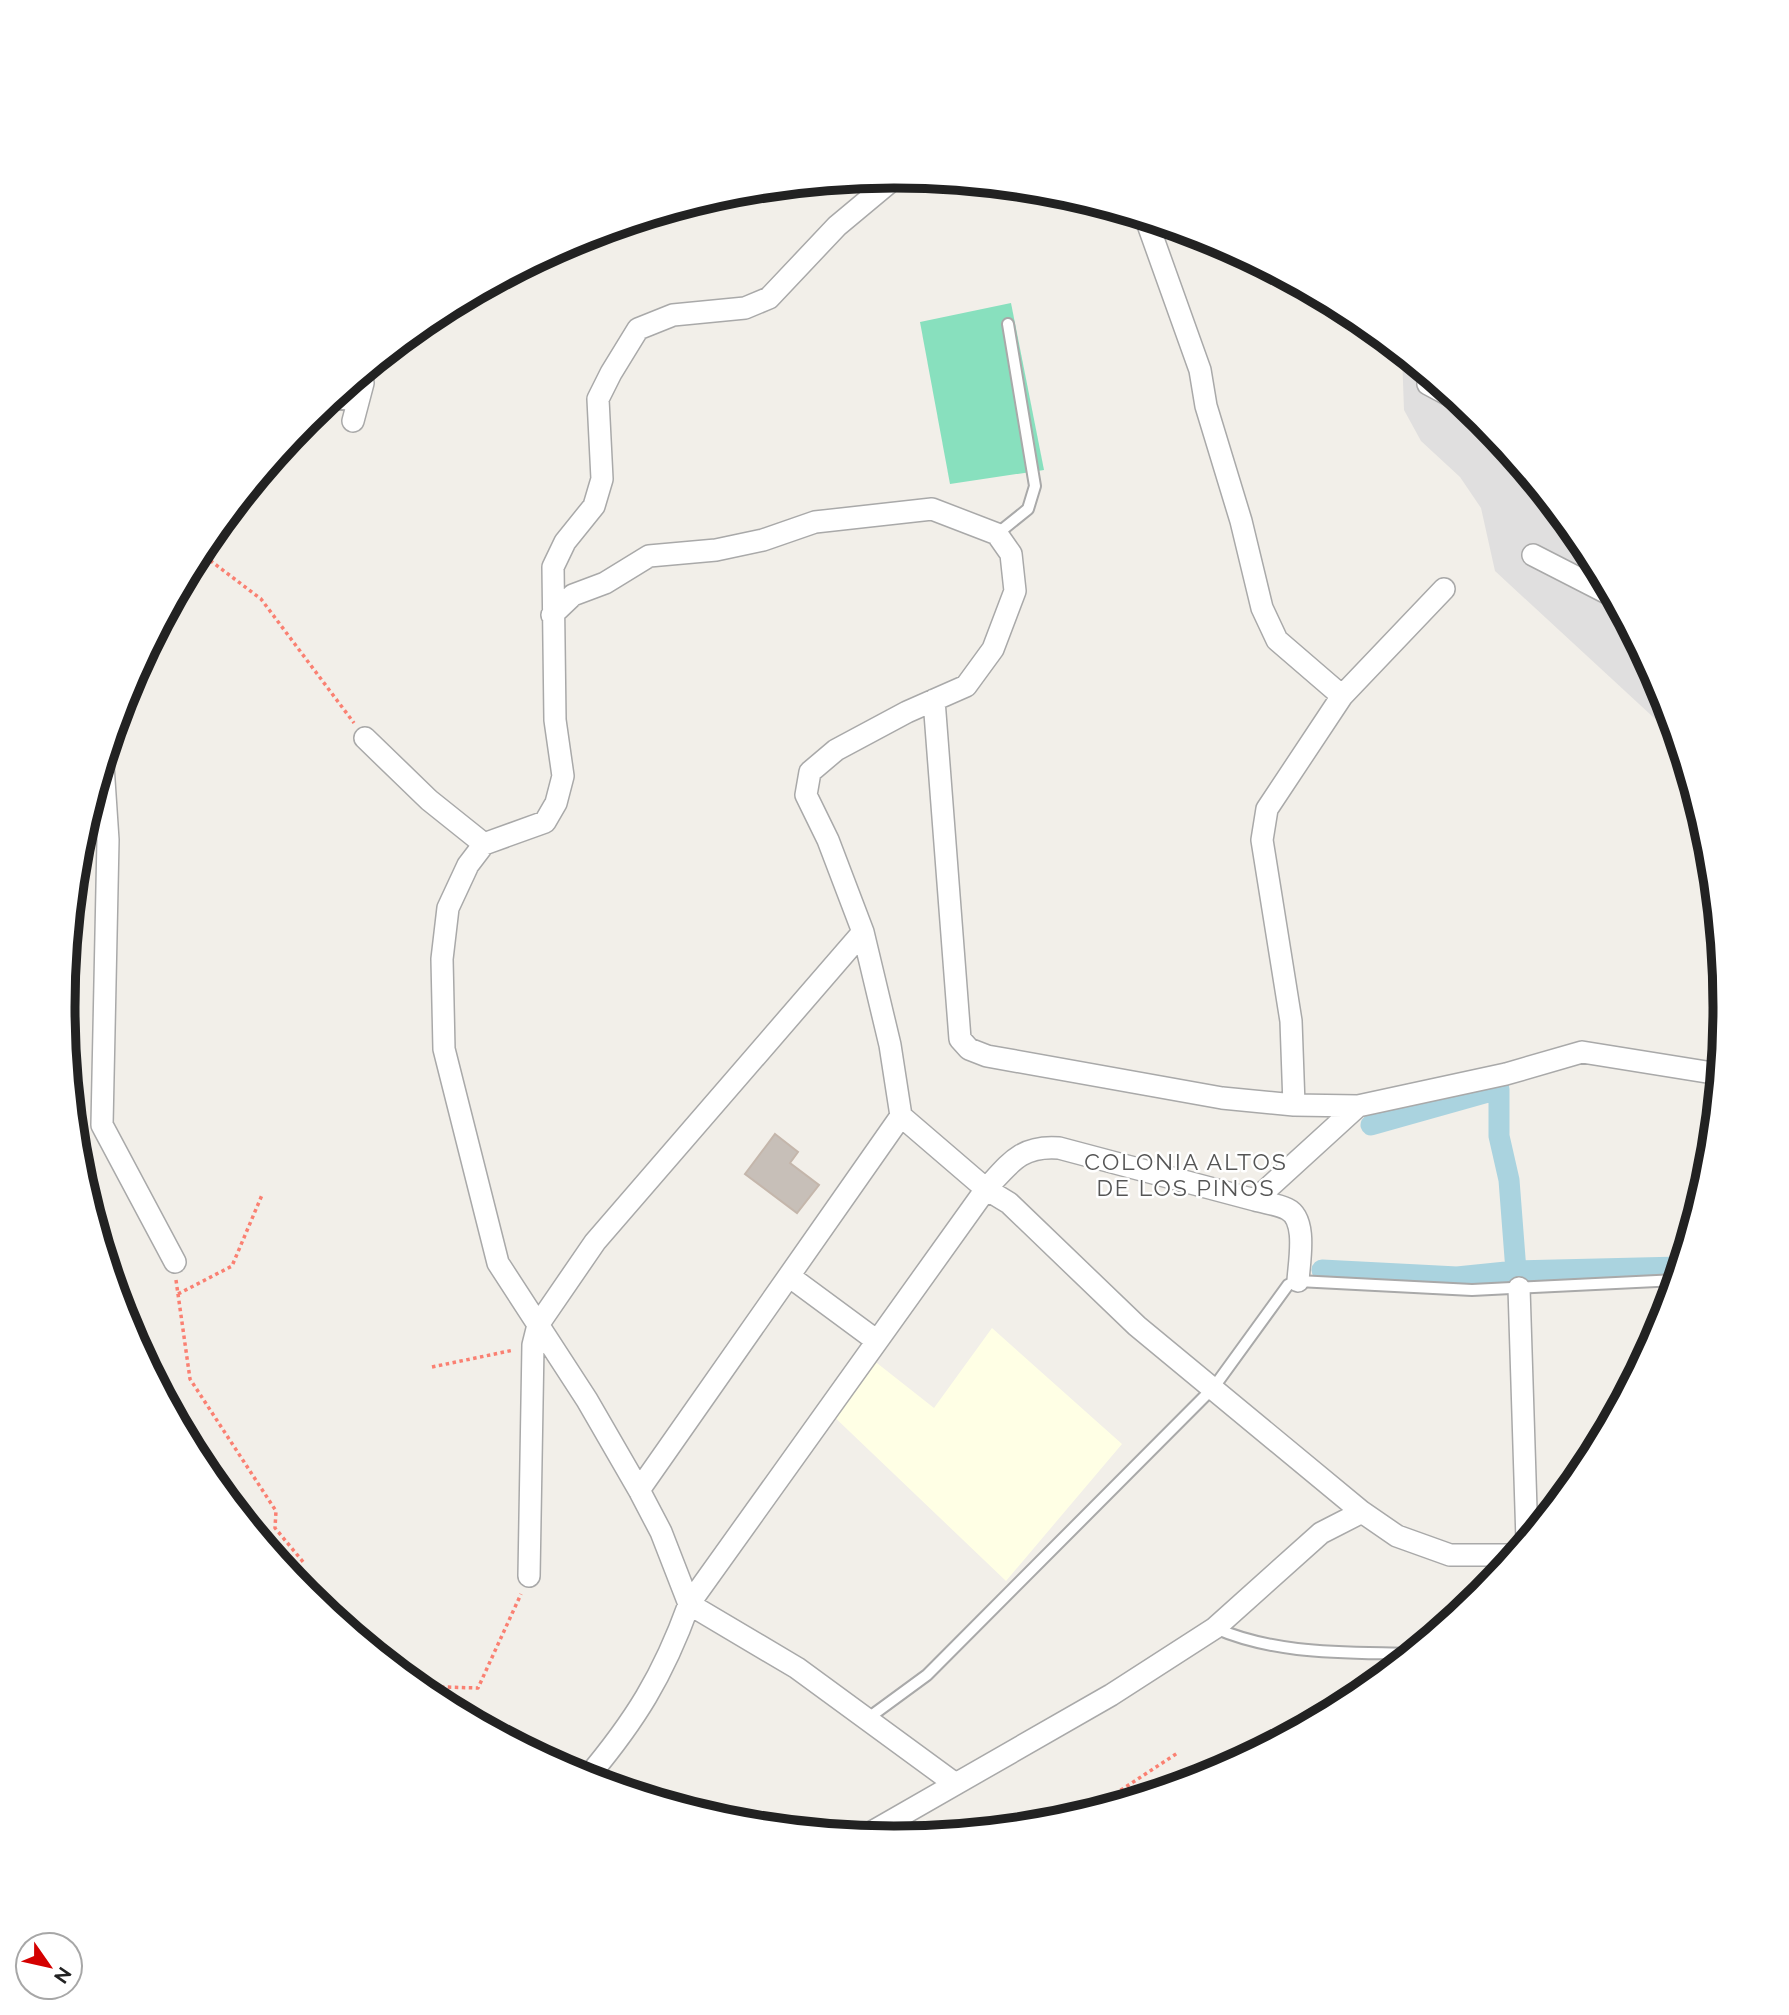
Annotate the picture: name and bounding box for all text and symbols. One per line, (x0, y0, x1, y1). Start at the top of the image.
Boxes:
district label: COLONIA ALTOS DE LOS PINOS (1084, 1148, 1288, 1201)
north arrow (14, 1931, 84, 2001)
text: N (50, 1963, 76, 1988)

